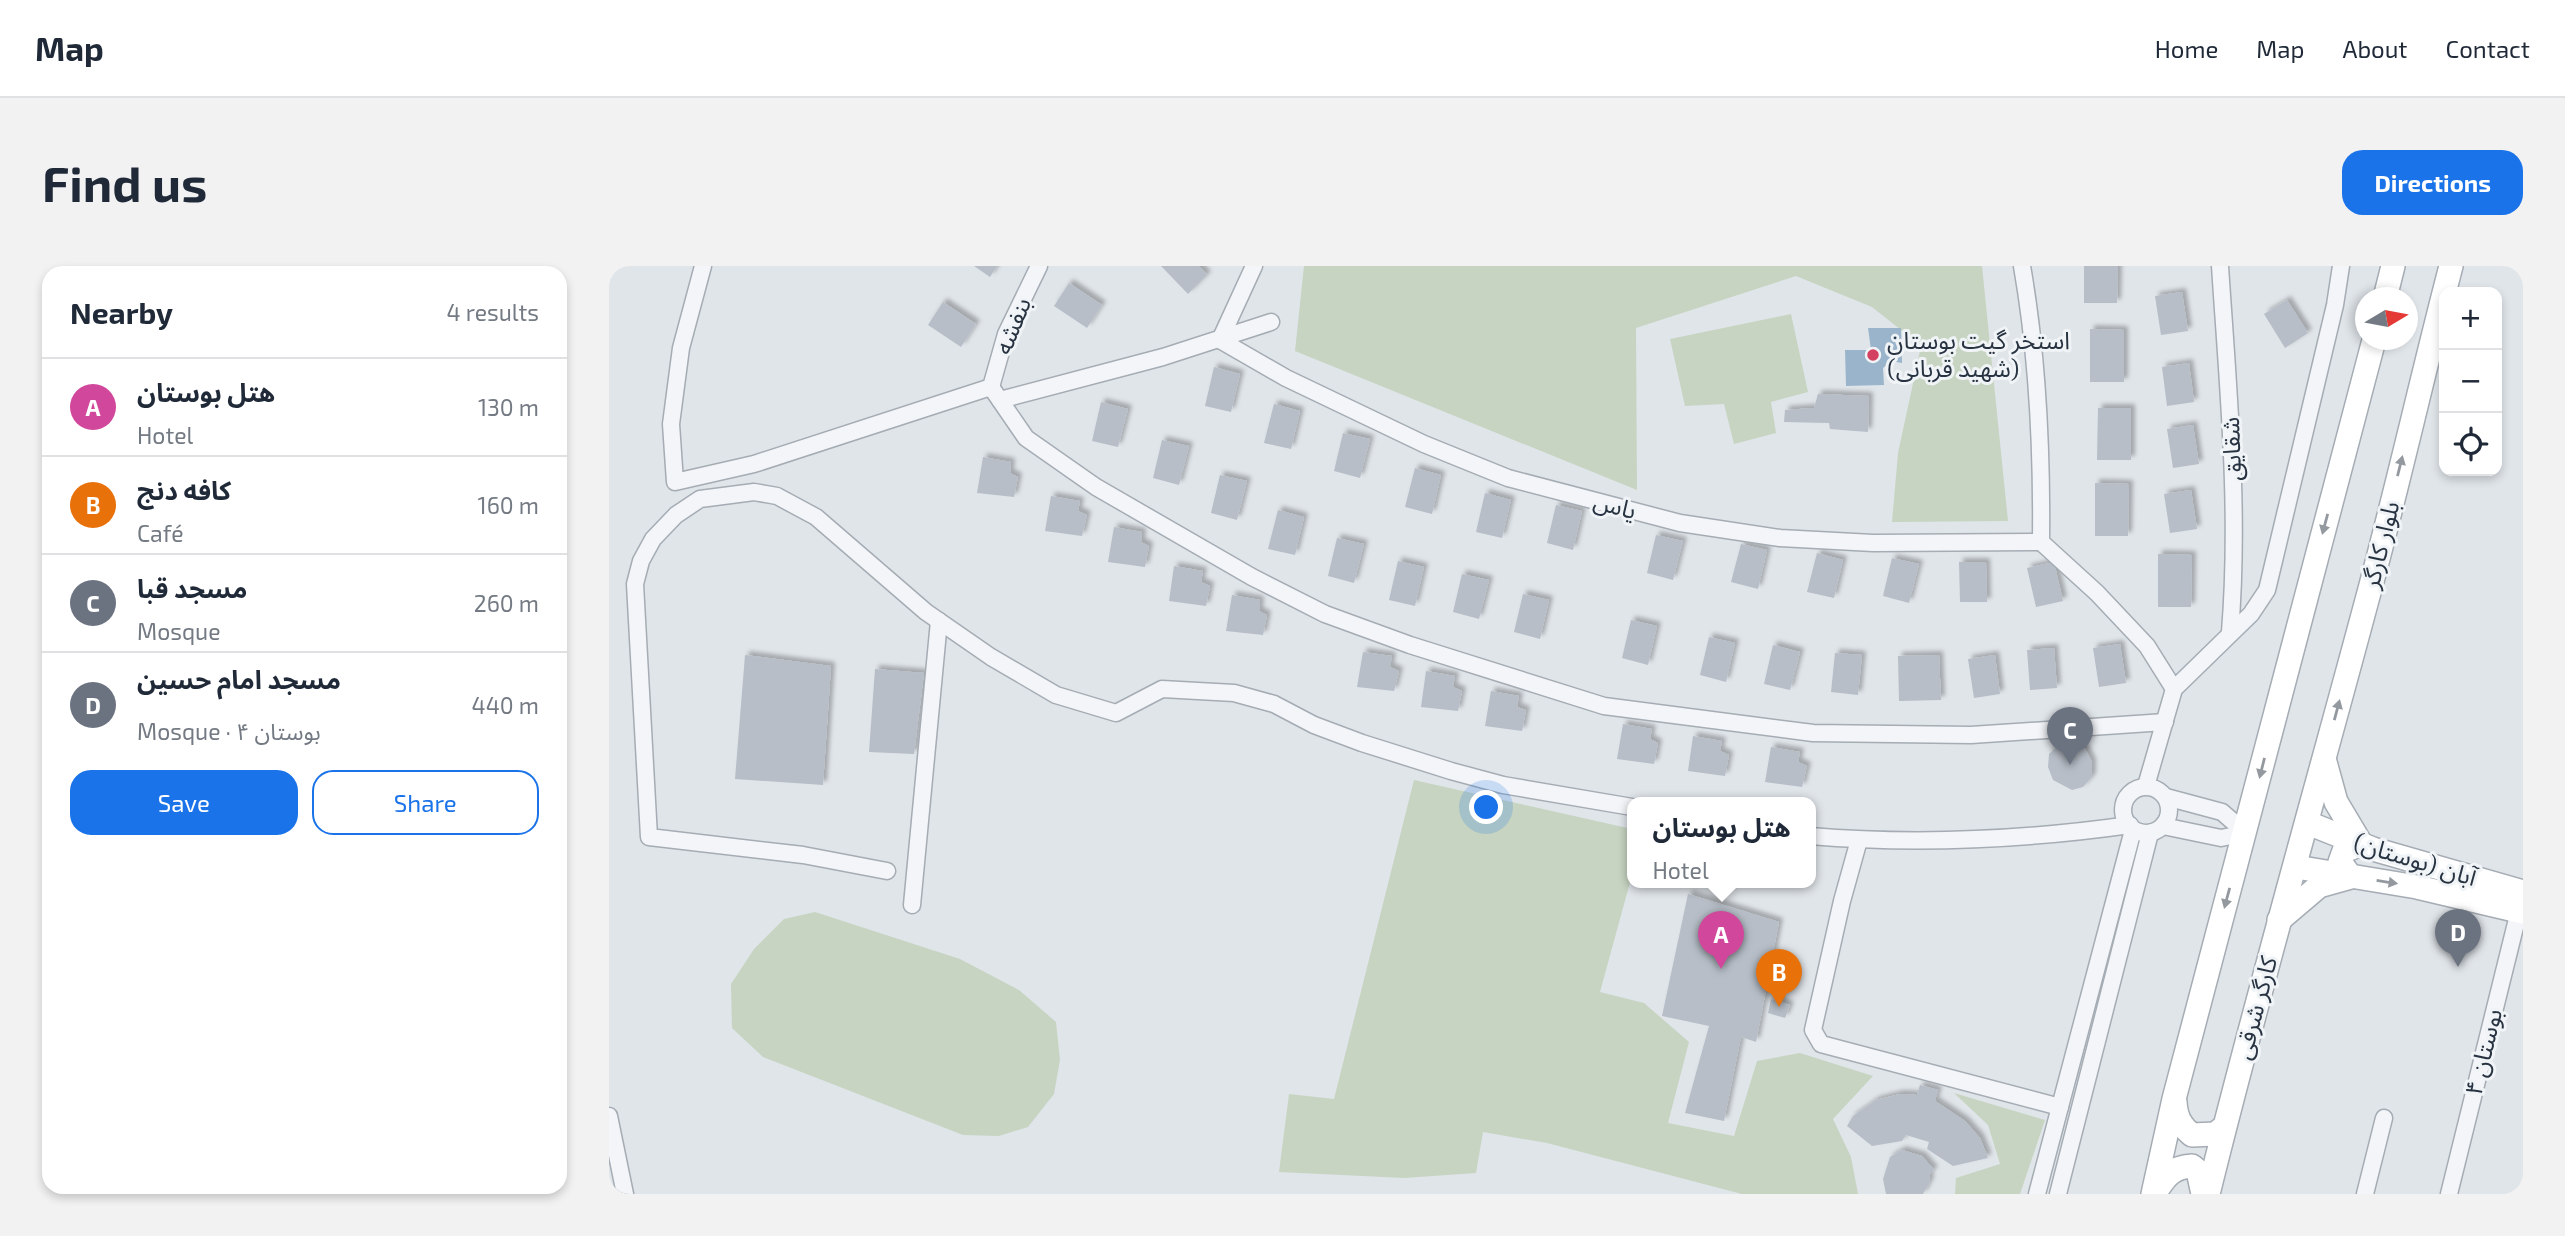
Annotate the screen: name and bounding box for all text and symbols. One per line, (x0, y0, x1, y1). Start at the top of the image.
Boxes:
text: Map (35, 28, 104, 68)
text: Home (2155, 34, 2218, 63)
text: Map (2256, 34, 2304, 63)
text: About (2342, 34, 2408, 63)
text: Contact (2446, 34, 2530, 63)
button: Directions (2342, 150, 2523, 215)
text: Find us (42, 153, 207, 212)
north arrow (2355, 287, 2418, 350)
map controls (2439, 287, 2502, 476)
button: + (2439, 287, 2502, 350)
street label: بنفشه (987, 293, 1036, 358)
text: Nearby (70, 294, 173, 330)
text: 4 results (447, 298, 539, 326)
place label: استخر گیت بوستان (شهید قربانی) (1887, 325, 2070, 383)
marker: استخر گیت بوستان (شهید قربانی) (1865, 347, 1881, 363)
button: − (2439, 350, 2502, 413)
text: هتل بوستان (137, 376, 275, 407)
text: A (85, 393, 101, 421)
text: 130 m (478, 393, 539, 421)
button: locate (2439, 413, 2502, 476)
street label: شقایق (2215, 416, 2248, 482)
text: Hotel (137, 421, 193, 449)
one-way arrow (2395, 455, 2406, 477)
text: کافه دنج (137, 474, 231, 505)
street label: یاس (1591, 485, 1640, 524)
text: B (86, 491, 100, 519)
text: 160 m (478, 491, 539, 519)
street label: بلوار کارگر (2354, 498, 2405, 593)
one-way arrow (2319, 513, 2330, 535)
text: Café (137, 519, 184, 547)
text: مسجد قبا (137, 572, 247, 603)
text: C (86, 589, 100, 617)
text: 260 m (474, 589, 539, 617)
text: Mosque (137, 617, 221, 645)
text: مسجد امام حسین (137, 663, 341, 694)
text: D (85, 691, 101, 719)
text: 440 m (472, 691, 539, 719)
one-way arrow (2332, 699, 2343, 721)
pin: C (2047, 707, 2093, 765)
text: Mosque · بوستان ۴ (137, 717, 321, 745)
one-way arrow (2256, 757, 2267, 779)
button: Save (70, 770, 298, 835)
button: Share (312, 770, 539, 835)
your location (1469, 790, 1503, 824)
popup (1627, 797, 1816, 888)
text: هتل بوستان (1652, 811, 1791, 842)
street label: آبان (بوستان) (2350, 826, 2481, 892)
text: Hotel (1652, 856, 1709, 884)
one-way arrow (2377, 877, 2399, 888)
one-way arrow (2221, 887, 2232, 909)
pin: D (2435, 909, 2481, 967)
pin: A (1698, 911, 1744, 969)
pin: B (1756, 949, 1802, 1007)
street label: کارگر شرقی (2227, 952, 2283, 1063)
street label: بوستان ۴ (2458, 1005, 2508, 1098)

